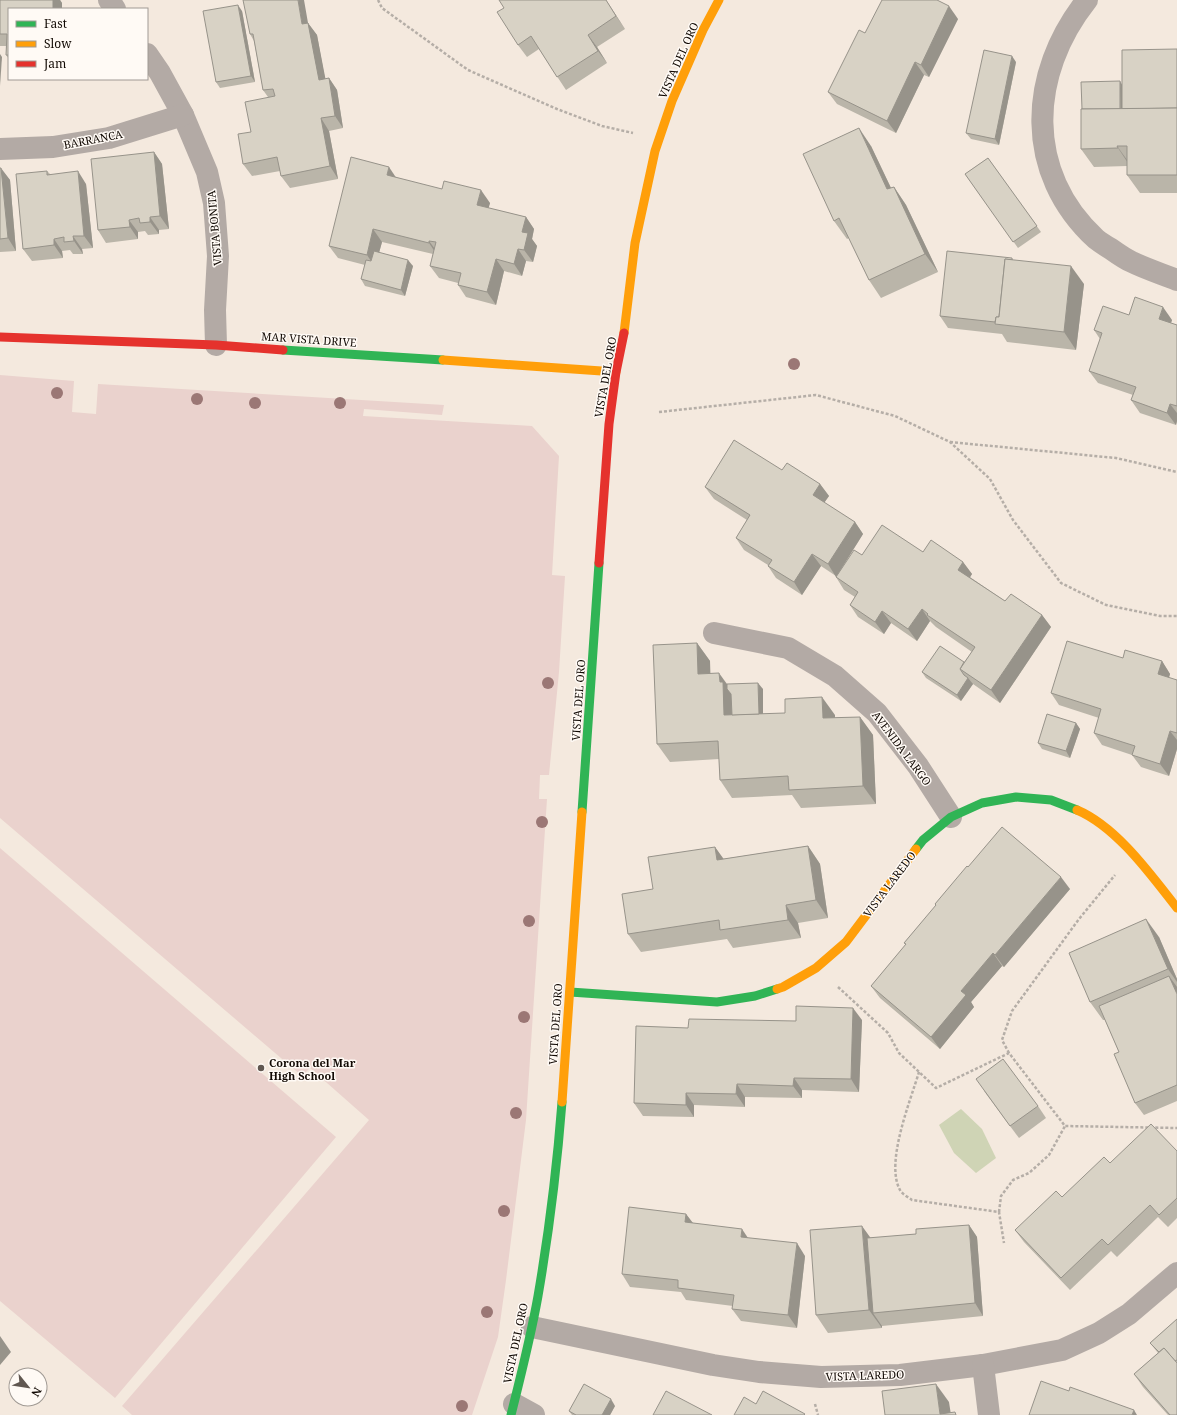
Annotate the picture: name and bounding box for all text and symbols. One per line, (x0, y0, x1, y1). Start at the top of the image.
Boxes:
legend (8, 8, 148, 80)
text: Fast (44, 15, 67, 32)
street label: VISTA DEL ORO (655, 20, 701, 100)
text: Slow (44, 35, 72, 52)
text: Jam (43, 55, 66, 72)
street label: BARRANCA (62, 126, 124, 152)
street label: VISTA BONITA (203, 189, 225, 266)
street label: MAR VISTA DRIVE (261, 328, 357, 350)
street label: VISTA DEL ORO (591, 335, 619, 419)
street label: VISTA DEL ORO (568, 659, 588, 741)
street label: AVENIDA LARGO (869, 708, 935, 788)
street label: VISTA LAREDO (859, 848, 919, 920)
street label: VISTA DEL ORO (545, 983, 565, 1065)
place label: Corona del Mar High School (269, 1055, 356, 1083)
marker: Corona del Mar High School (256, 1063, 266, 1073)
street label: VISTA DEL ORO (499, 1301, 531, 1385)
street label: VISTA LAREDO (825, 1366, 905, 1384)
north arrow (8, 1367, 48, 1407)
text: N (28, 1385, 46, 1400)

